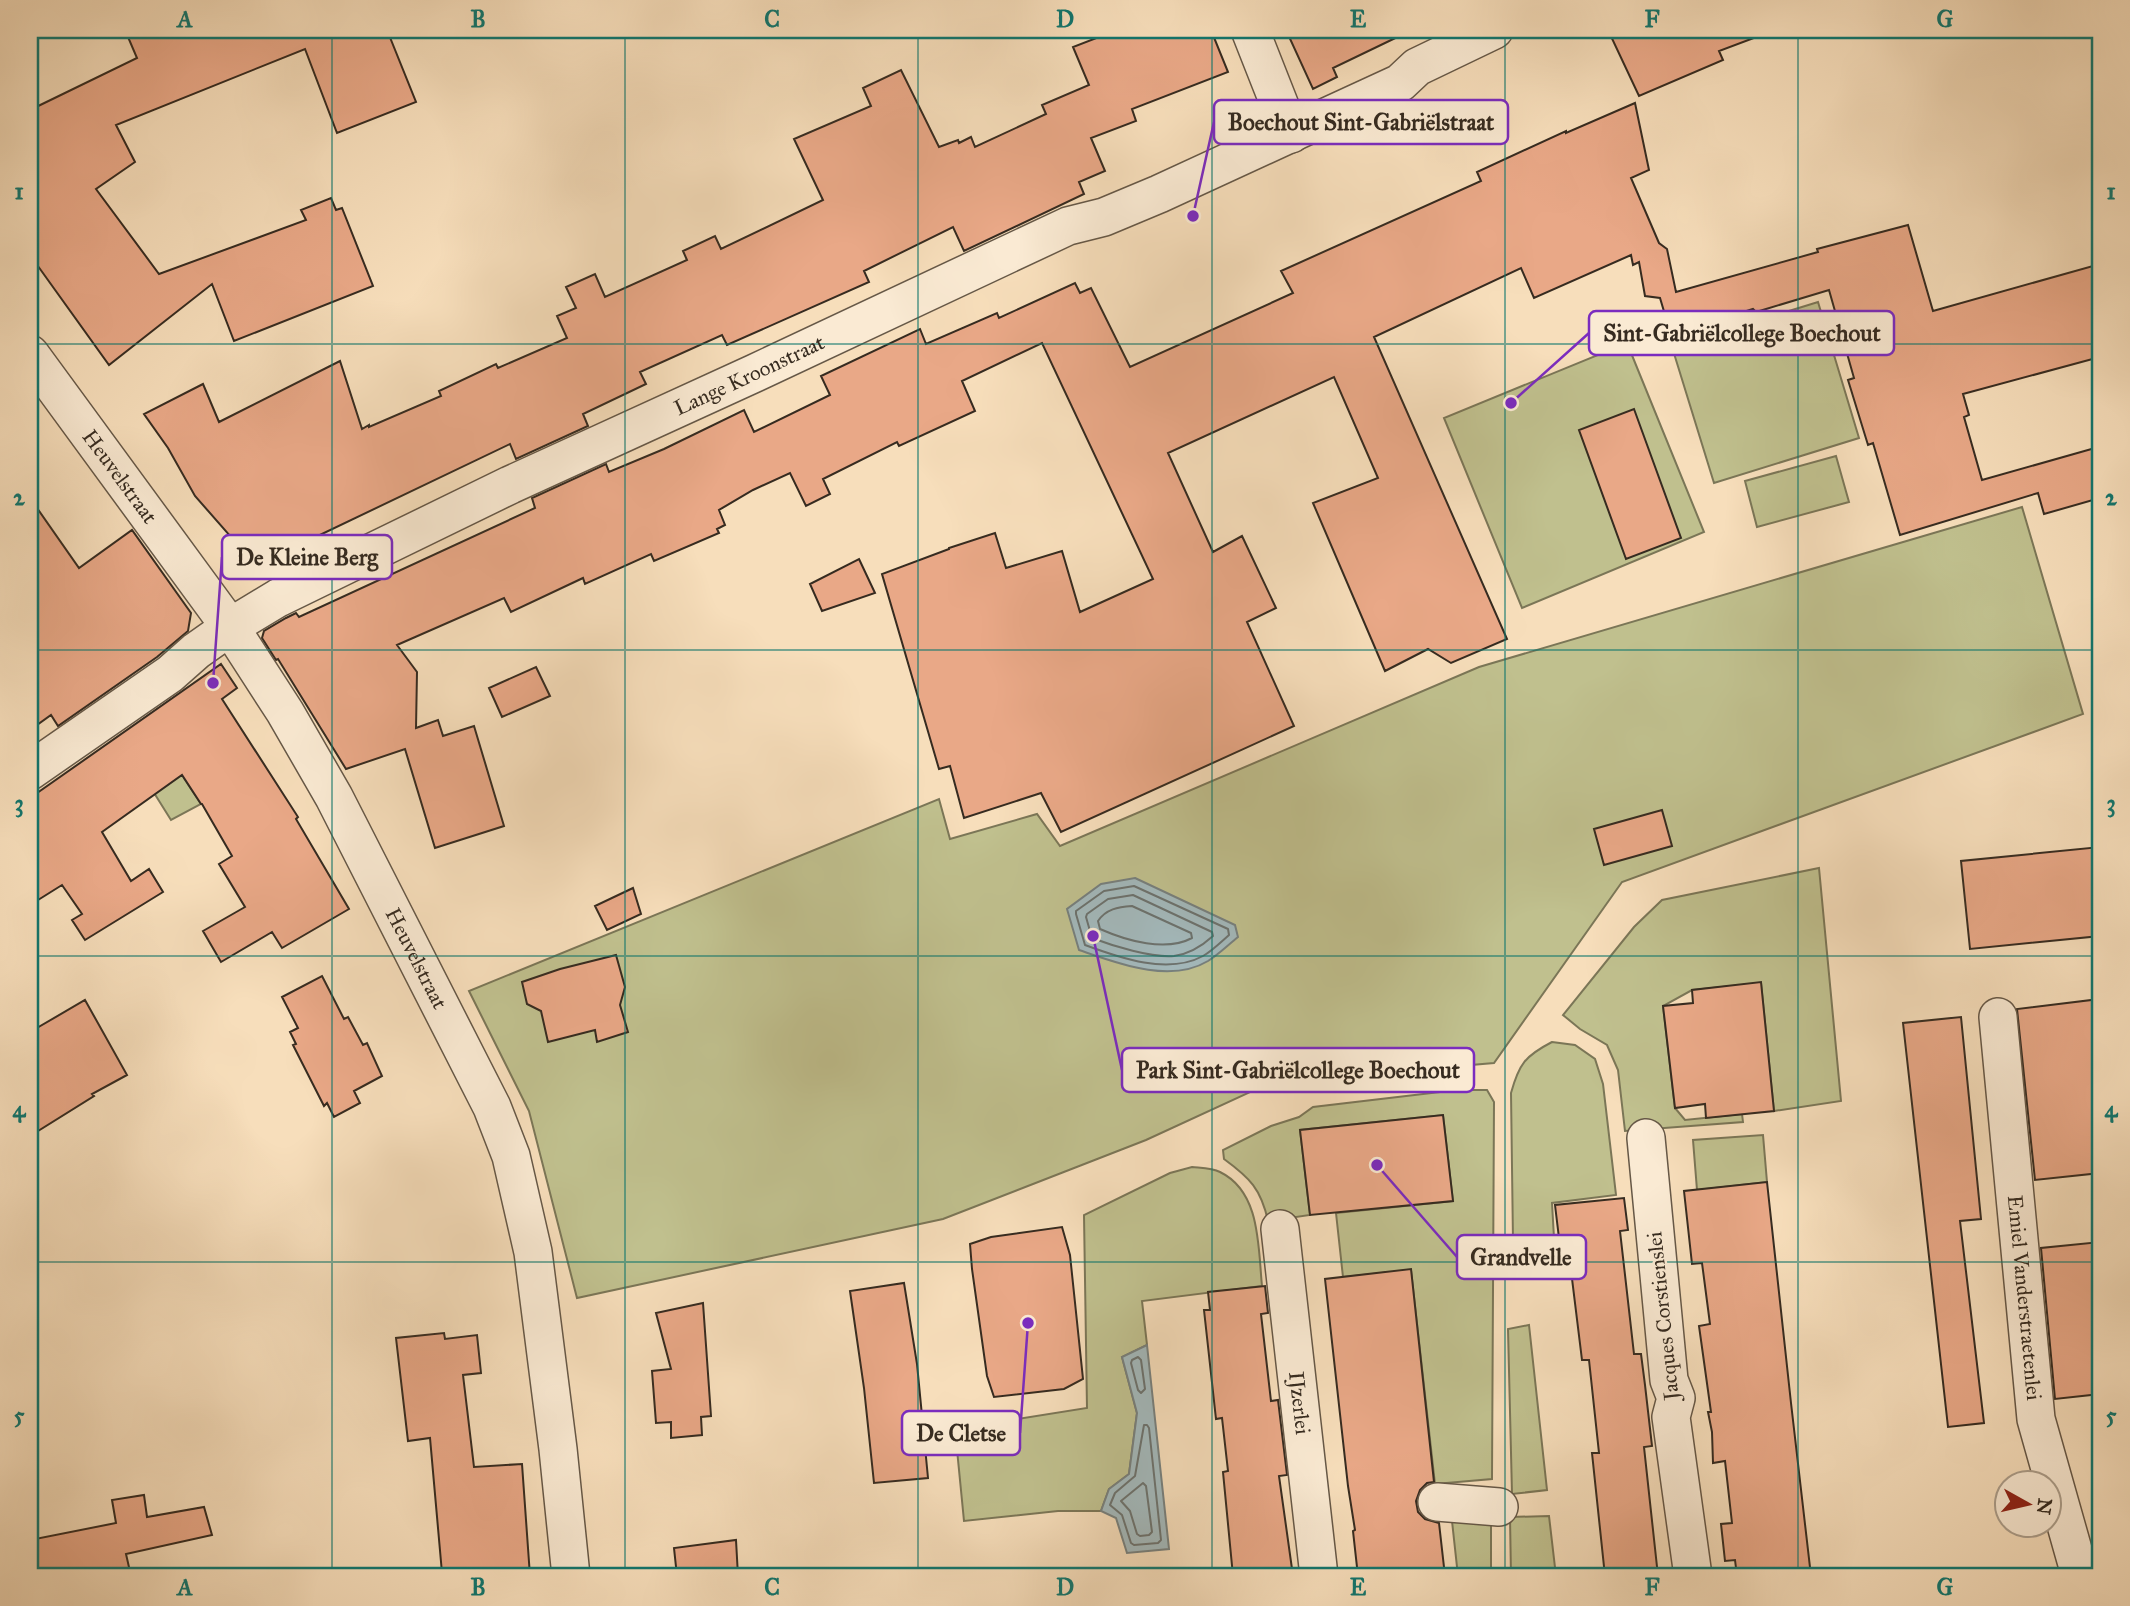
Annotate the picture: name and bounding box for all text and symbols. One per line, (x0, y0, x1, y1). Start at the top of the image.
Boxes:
text: A (175, 5, 193, 33)
text: B (470, 5, 486, 33)
text: C (764, 5, 780, 33)
text: D (1056, 5, 1074, 33)
text: E (1350, 5, 1367, 33)
text: F (1644, 5, 1660, 33)
text: G (1937, 5, 1954, 33)
callout: Boechout Sint-Gabriëlstraat (1214, 100, 1508, 144)
text: Boechout Sint-Gabriëlstraat (1228, 108, 1495, 136)
text: 1 (14, 177, 24, 205)
text: 1 (2106, 177, 2116, 205)
callout: Sint-Gabriëlcollege Boechout (1589, 311, 1894, 355)
text: Sint-Gabriëlcollege Boechout (1603, 319, 1882, 348)
street label: Lange Kroonstraat (670, 329, 829, 421)
street label: Heuvelstraat (77, 424, 163, 529)
text: 2 (13, 483, 25, 511)
text: 2 (2105, 483, 2117, 511)
callout: De Kleine Berg (222, 535, 392, 579)
text: De Kleine Berg (236, 543, 379, 572)
text: 3 (14, 789, 24, 818)
text: 3 (2106, 789, 2116, 818)
street label: Heuvelstraat (380, 903, 453, 1014)
callout: Park Sint-Gabriëlcollege Boechout (1122, 1048, 1474, 1092)
text: Park Sint-Gabriëlcollege Boechout (1136, 1056, 1461, 1085)
text: 4 (13, 1095, 27, 1123)
text: 4 (2105, 1095, 2119, 1123)
street label: Emiel Vanderstraetenlei (2002, 1194, 2047, 1402)
street label: Jacques Corstienslei (1641, 1230, 1685, 1404)
callout: Grandvelle (1457, 1235, 1586, 1279)
text: Grandvelle (1470, 1243, 1572, 1271)
street label: IJzerlei (1283, 1370, 1316, 1436)
text: 5 (14, 1401, 25, 1429)
text: 5 (2106, 1401, 2117, 1429)
callout: De Cletse (902, 1411, 1020, 1455)
text: De Cletse (916, 1419, 1007, 1447)
north arrow (1994, 1470, 2064, 1540)
text: N (2032, 1497, 2057, 1516)
text: A (175, 1573, 193, 1601)
text: B (470, 1573, 486, 1601)
text: C (764, 1573, 780, 1601)
text: D (1056, 1573, 1074, 1601)
text: E (1350, 1573, 1367, 1601)
text: F (1644, 1573, 1660, 1601)
text: G (1937, 1573, 1954, 1601)

